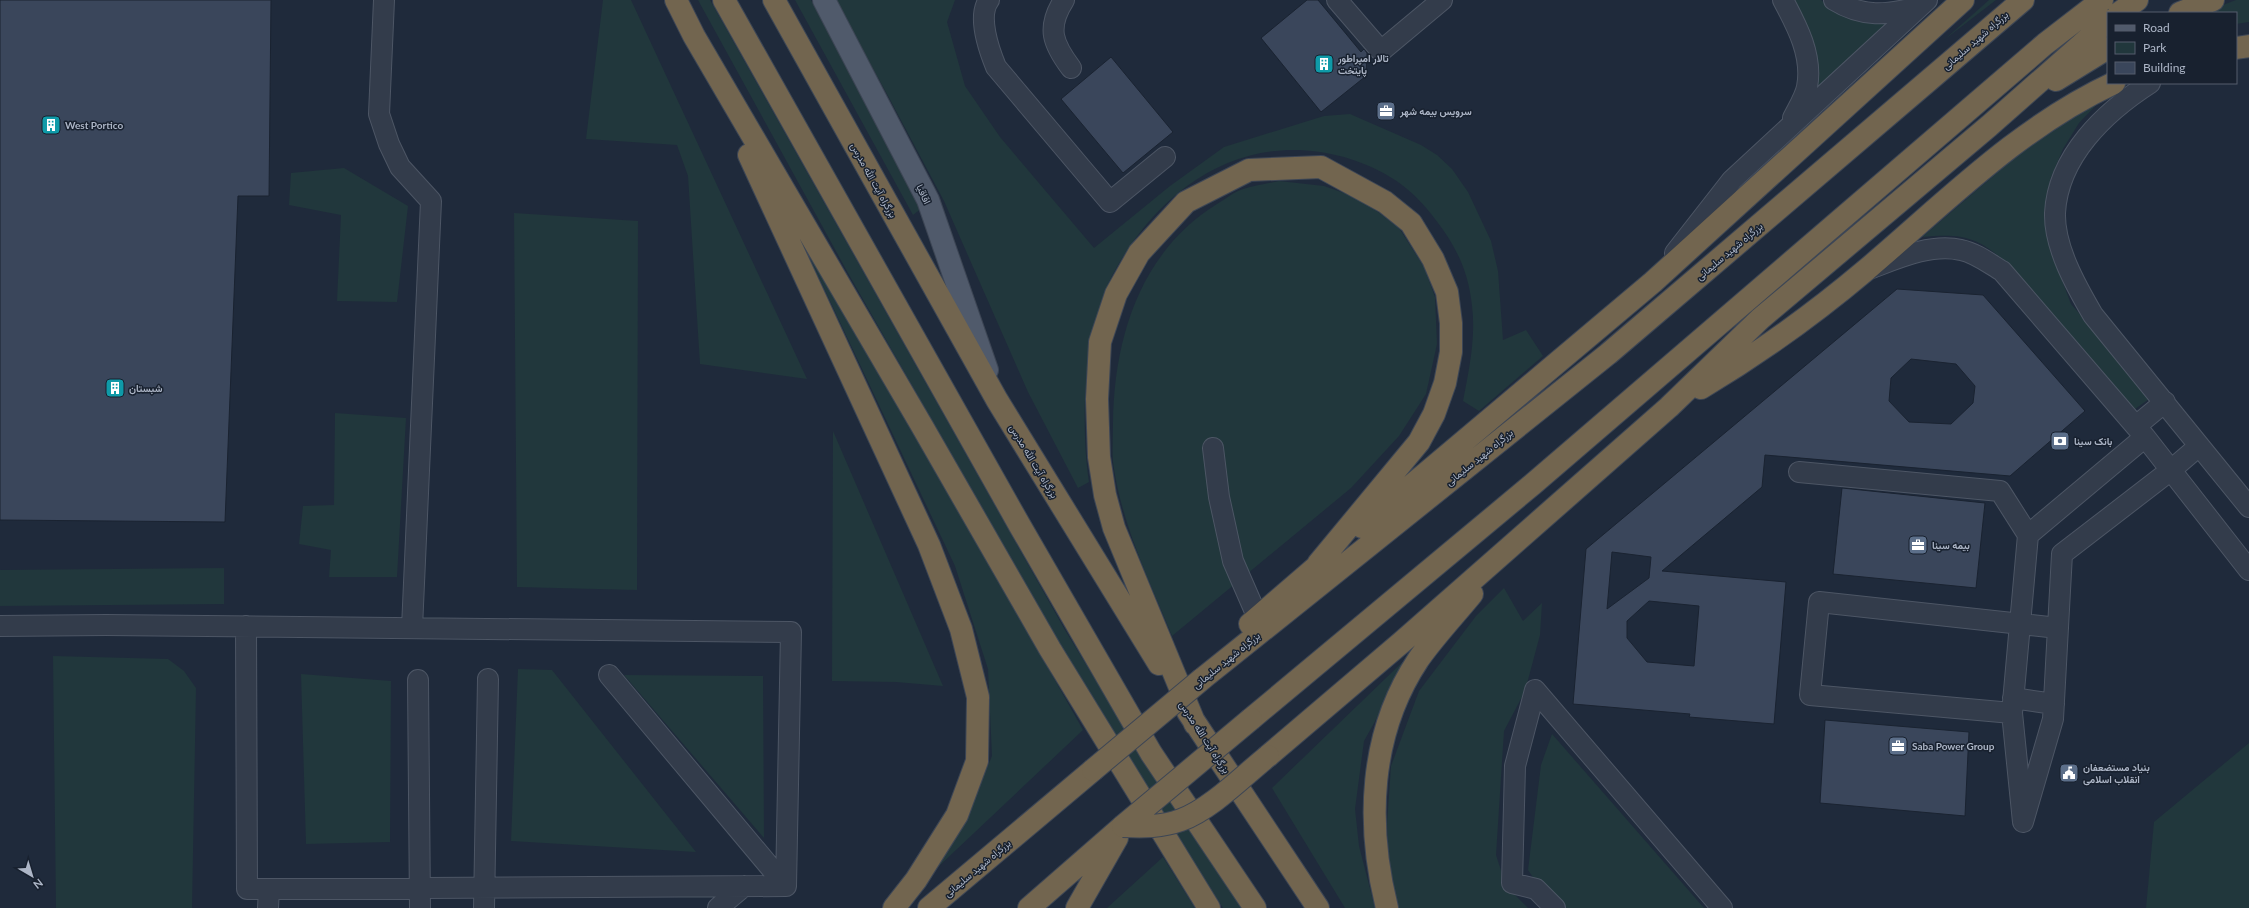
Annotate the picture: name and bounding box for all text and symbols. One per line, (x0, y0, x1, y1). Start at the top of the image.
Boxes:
street label: بزرگراه شهید سلیمانی (1940, 8, 2011, 73)
legend (2107, 12, 2237, 84)
text: Road (2143, 20, 2170, 35)
text: Park (2143, 40, 2167, 55)
place label: تالار امپراطور پایتخت (1337, 52, 1389, 78)
building icon: تالار امپراطور پایتخت (1313, 53, 1335, 75)
text: Building (2143, 60, 2186, 75)
office icon: سرویس بیمه شهر (1375, 100, 1397, 122)
place label: سرویس بیمه شهر (1399, 105, 1472, 118)
building icon: West Portico (40, 114, 62, 136)
place label: West Portico (65, 119, 123, 131)
street label: بزرگراه آیت الله مدرس (848, 140, 900, 220)
street label: اقاقیا (913, 182, 934, 206)
street label: بزرگراه شهید سلیمانی (1693, 220, 1765, 283)
building icon: شبستان (104, 377, 126, 399)
place label: شبستان (129, 382, 162, 395)
street label: بزرگراه آیت الله مدرس (1006, 422, 1061, 501)
street label: بزرگراه شهید سلیمانی (1443, 426, 1516, 489)
bank icon: بانک سینا (2049, 430, 2071, 452)
place label: بانک سینا (2074, 435, 2112, 448)
office icon: بیمه سینا (1907, 534, 1929, 556)
place label: بیمه سینا (1932, 539, 1970, 552)
street label: بزرگراه شهید سلیمانی (1190, 629, 1263, 692)
street label: بزرگراه آیت الله مدرس (1176, 699, 1233, 776)
office icon: Saba Power Group (1887, 735, 1909, 757)
place label: Saba Power Group (1912, 740, 1995, 752)
place label: بنیاد مستضعفان انقلاب اسلامی (2083, 761, 2150, 786)
public building icon: بنیاد مستضعفان انقلاب اسلامی (2058, 762, 2080, 784)
street label: بزرگراه شهید سلیمانی (941, 837, 1013, 900)
north arrow (12, 856, 52, 896)
text: N (31, 877, 46, 892)

